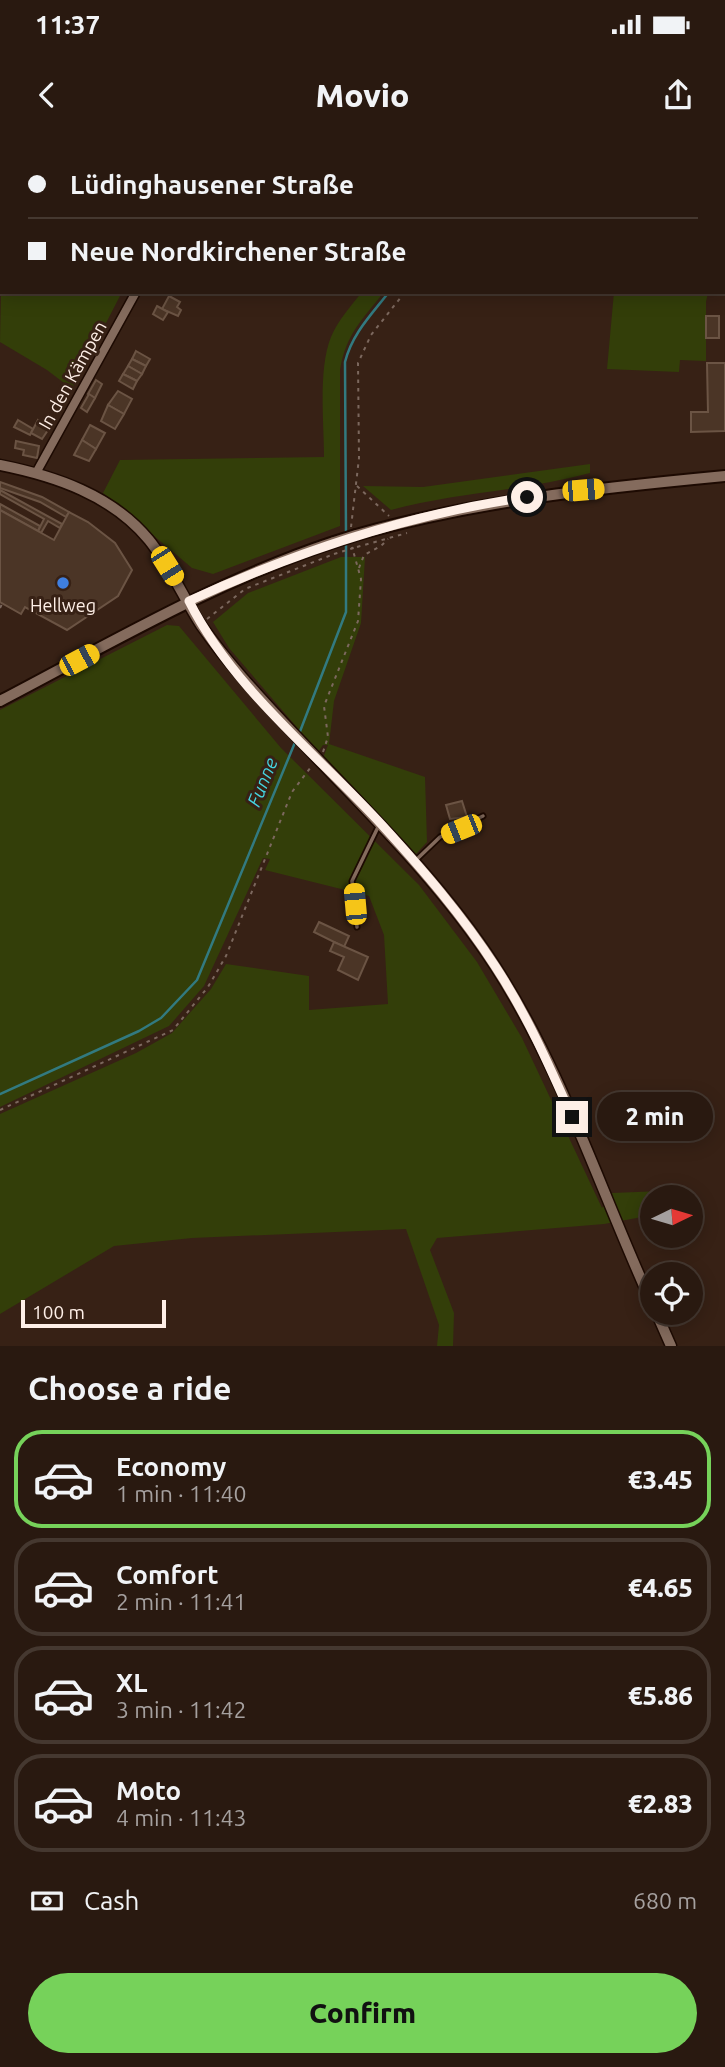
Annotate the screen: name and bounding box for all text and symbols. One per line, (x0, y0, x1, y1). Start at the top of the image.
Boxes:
text: 11:37 (35, 10, 100, 39)
icon: back (28, 76, 66, 114)
icon: share (659, 76, 697, 114)
text: Movio (316, 77, 409, 113)
text: Lüdinghausener Straße (70, 170, 354, 199)
text: Neue Nordkirchener Straße (70, 237, 406, 266)
street label: In den Kämpen (34, 318, 110, 432)
car (562, 478, 605, 502)
route start (511, 481, 543, 513)
car (147, 543, 188, 589)
marker: Hellweg (55, 575, 71, 591)
place label: Hellweg (30, 595, 96, 615)
car (56, 641, 103, 679)
water label: Funne (242, 754, 282, 810)
car (438, 811, 485, 847)
car (343, 882, 368, 926)
callout: 2 min (596, 1093, 712, 1142)
route end (556, 1101, 588, 1133)
text: 2 min (626, 1104, 684, 1129)
north arrow (640, 1185, 704, 1248)
map controls (640, 1185, 703, 1325)
button: locate (640, 1262, 703, 1325)
scale bar (21, 1297, 166, 1329)
text: 100 m (32, 1301, 85, 1323)
text: Choose a ride (28, 1370, 231, 1406)
icon: car (32, 1448, 95, 1511)
text: Economy (116, 1452, 226, 1481)
text: €3.45 (628, 1465, 693, 1494)
text: 1 min · 11:40 (116, 1481, 247, 1506)
icon: car (32, 1556, 95, 1619)
text: Comfort (116, 1560, 219, 1589)
text: €4.65 (628, 1573, 693, 1602)
text: 2 min · 11:41 (116, 1589, 247, 1614)
icon: car (32, 1664, 95, 1727)
text: XL (116, 1668, 147, 1697)
text: €5.86 (628, 1681, 693, 1710)
text: 3 min · 11:42 (116, 1697, 247, 1722)
icon: car (32, 1772, 95, 1835)
text: Moto (116, 1776, 181, 1805)
text: €2.83 (628, 1789, 693, 1818)
text: 4 min · 11:43 (116, 1805, 247, 1830)
icon: cash (28, 1882, 66, 1920)
text: Cash (84, 1886, 139, 1915)
text: 680 m (633, 1888, 697, 1913)
button: Confirm (28, 1973, 697, 2053)

